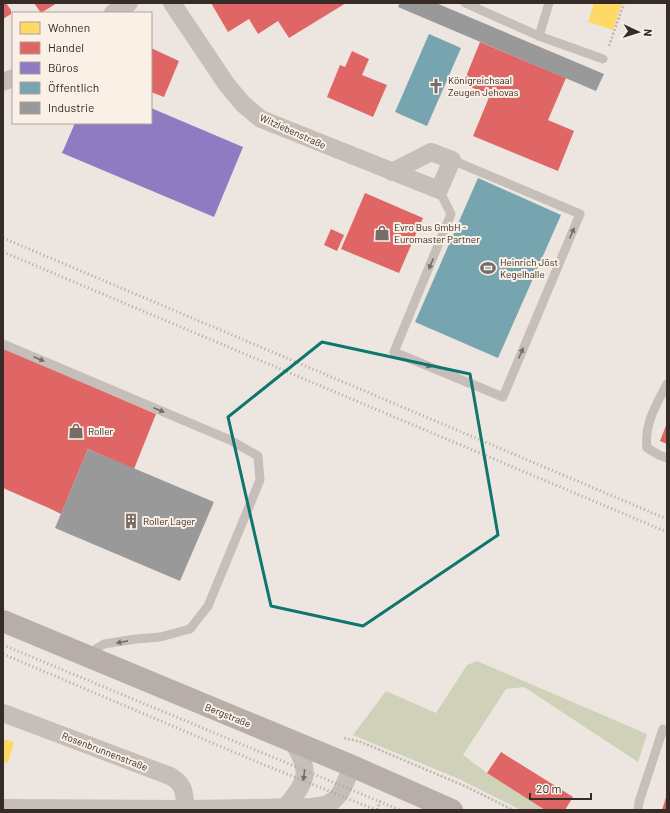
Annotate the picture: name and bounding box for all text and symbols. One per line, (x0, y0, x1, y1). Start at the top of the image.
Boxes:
legend (12, 12, 152, 124)
north arrow (618, 12, 658, 52)
text: Wohnen (48, 20, 90, 34)
text: N (642, 29, 655, 37)
text: Handel (48, 40, 84, 54)
text: Büros (48, 60, 79, 74)
place label: Königreichsaal Zeugen Jehovas (448, 74, 519, 98)
church icon: Königreichsaal Zeugen Jehovas (427, 77, 445, 95)
text: Öffentlich (48, 80, 99, 94)
text: Industrie (48, 100, 94, 114)
street label: Witzlebenstraße (258, 111, 328, 151)
place label: Evro Bus GmbH - Euromaster Partner (394, 221, 480, 245)
shop icon: Evro Bus GmbH - Euromaster Partner (373, 224, 391, 242)
one-way arrow (569, 228, 575, 239)
place label: Heinrich Jöst Kegelhalle (500, 256, 559, 280)
one-way arrow (427, 258, 434, 270)
sports icon: Heinrich Jöst Kegelhalle (479, 259, 497, 277)
one-way arrow (518, 348, 524, 359)
one-way arrow (33, 356, 44, 362)
one-way arrow (421, 362, 432, 368)
one-way arrow (153, 407, 165, 413)
shop icon: Roller (67, 422, 85, 440)
place label: Roller (88, 425, 113, 437)
building icon: Roller Lager (122, 512, 140, 530)
place label: Roller Lager (143, 515, 196, 527)
one-way arrow (116, 639, 128, 645)
street label: Bergstraße (203, 700, 253, 730)
street label: Rosenbrunnenstraße (60, 729, 150, 773)
one-way arrow (301, 769, 307, 781)
scale bar (530, 775, 591, 801)
text: 20 m (536, 781, 562, 795)

